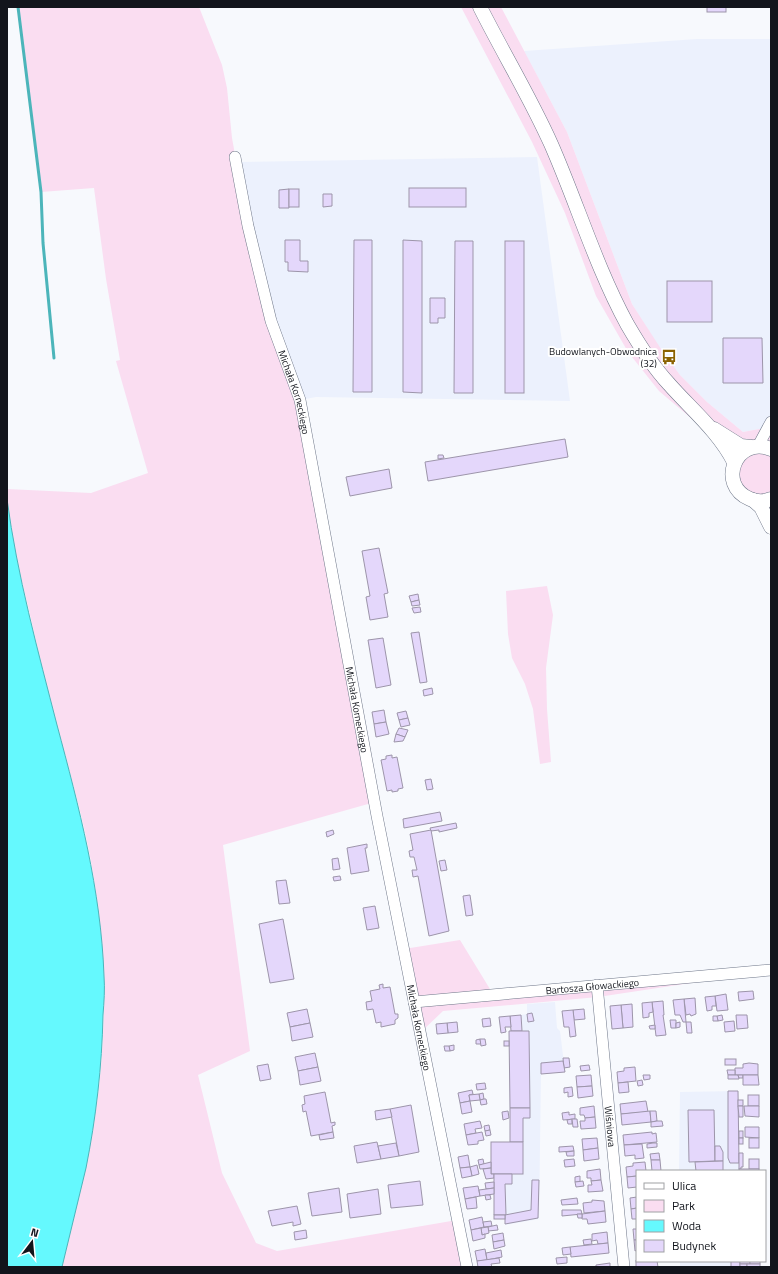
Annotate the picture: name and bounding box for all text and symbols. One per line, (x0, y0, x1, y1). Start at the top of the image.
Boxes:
place label: Budowlanych-Obwodnica (32) (549, 344, 657, 371)
street label: Michała Korneckiego (275, 348, 314, 435)
bus stop icon: Budowlanych-Obwodnica (32) (660, 348, 678, 366)
street label: Michała Korneckiego (342, 665, 373, 754)
street label: Bartosza Głowackiego (545, 974, 640, 998)
street label: Michała Korneckiego (403, 983, 435, 1072)
street label: Wiśniowa (601, 1105, 620, 1148)
legend (636, 1170, 766, 1262)
text: Ulica (672, 1176, 696, 1195)
text: Park (672, 1196, 695, 1215)
text: Woda (672, 1216, 701, 1235)
north arrow (12, 1222, 52, 1262)
text: N (29, 1224, 41, 1241)
text: Budynek (672, 1236, 716, 1255)

